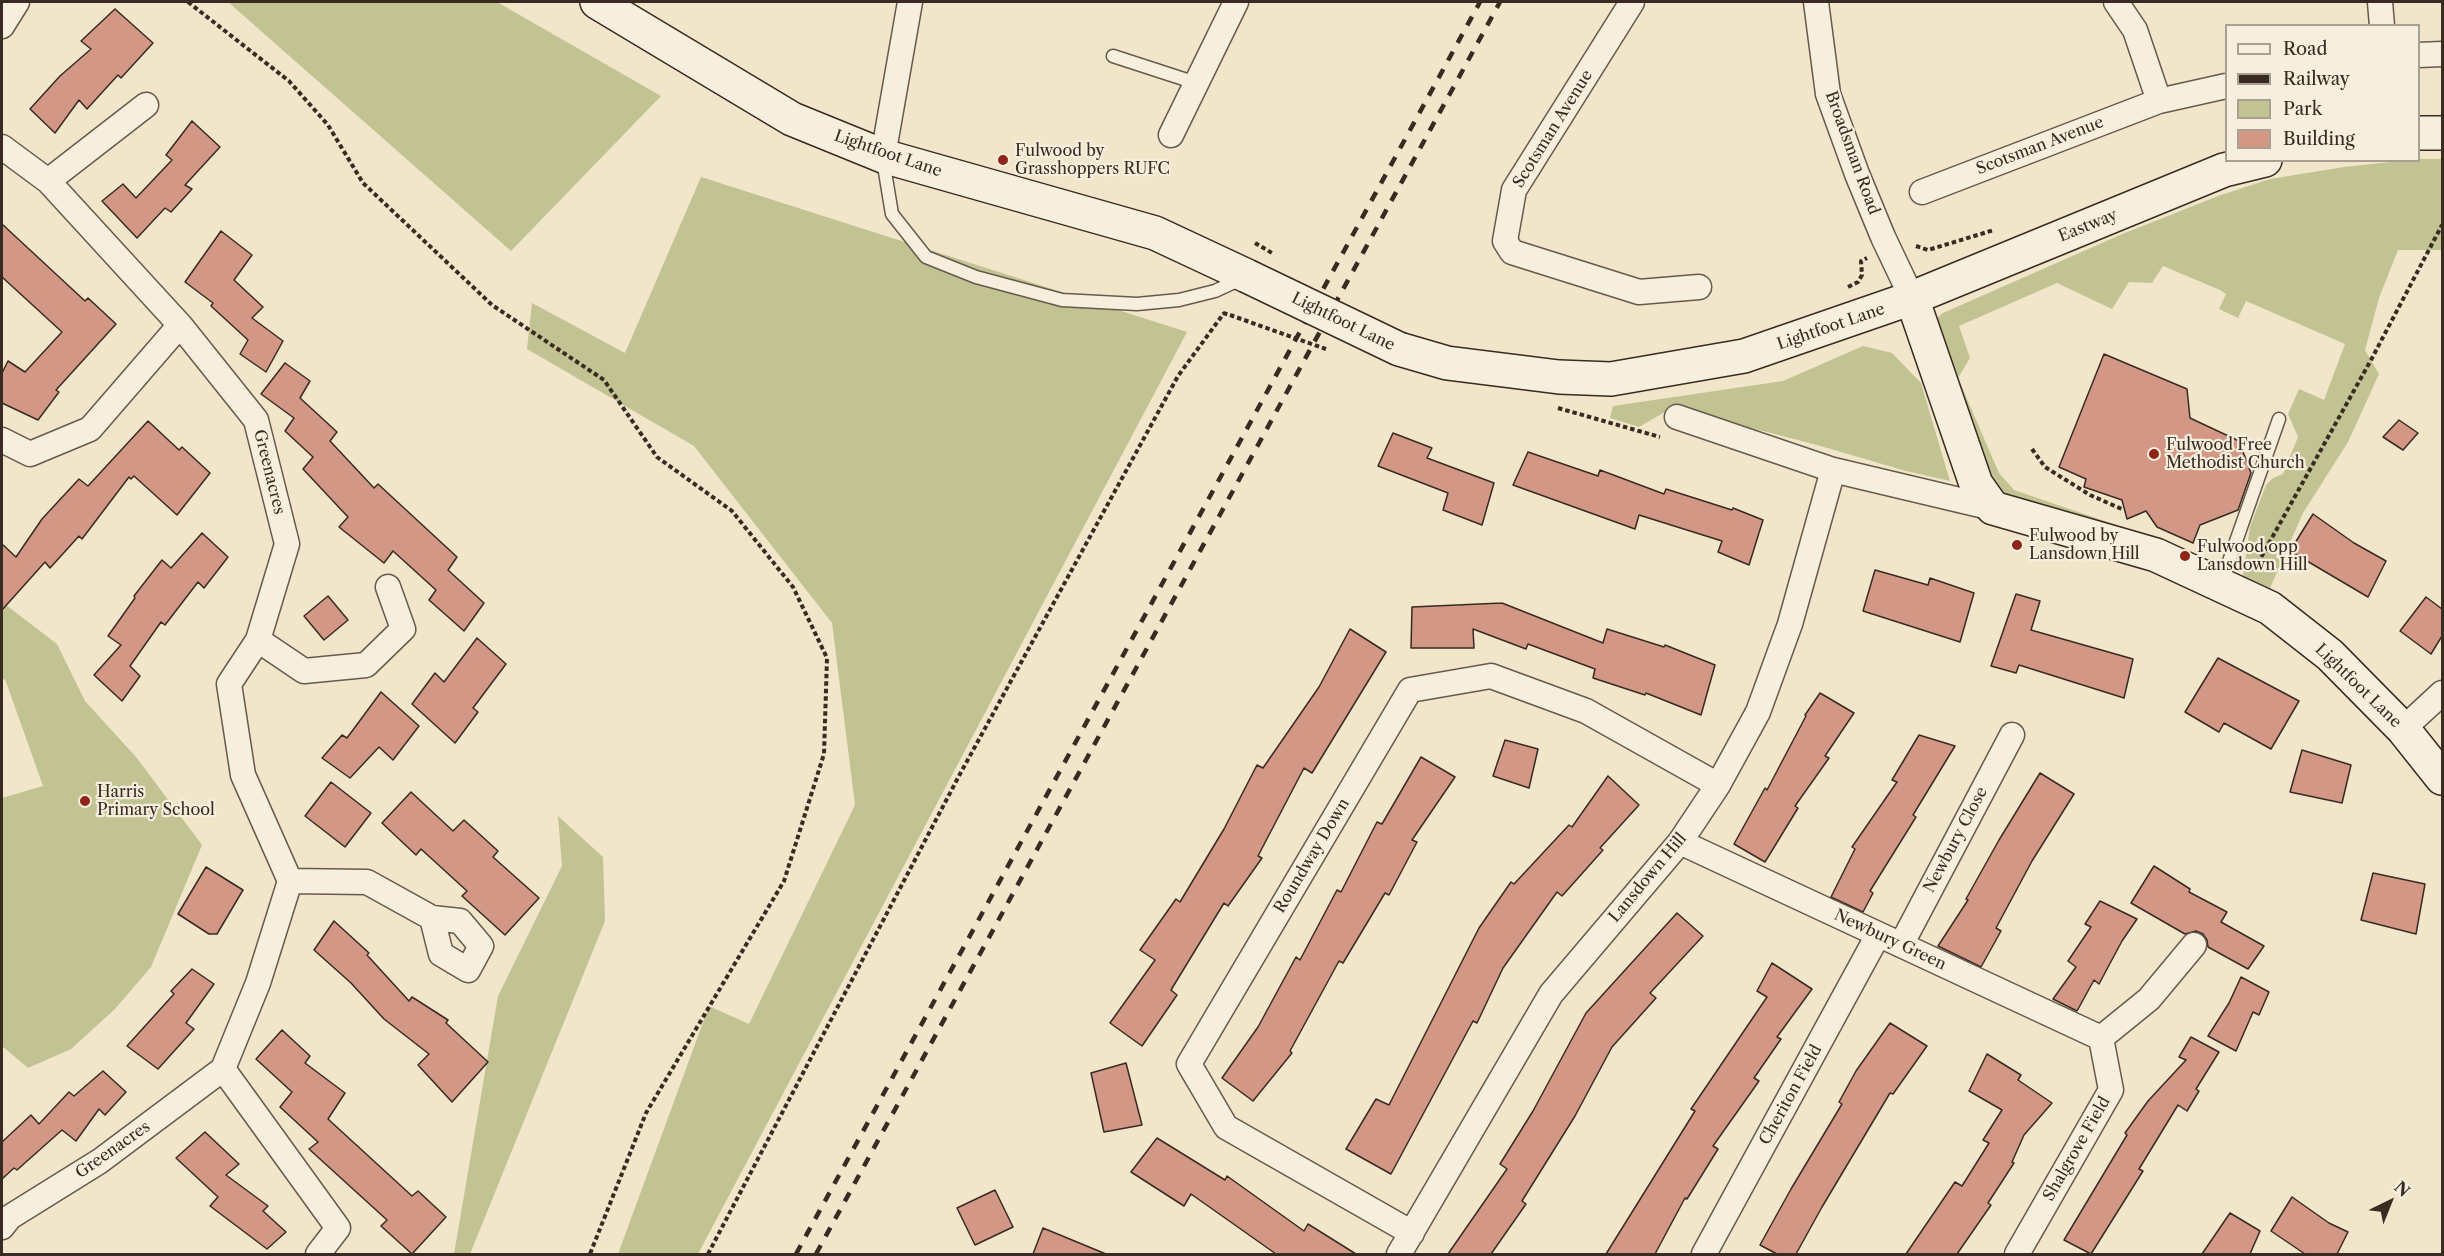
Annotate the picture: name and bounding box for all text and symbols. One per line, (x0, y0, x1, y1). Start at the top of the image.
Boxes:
legend (2225, 24, 2420, 162)
text: Road (2283, 38, 2328, 60)
street label: Scotsman Avenue (1509, 67, 1597, 191)
text: Railway (2283, 68, 2350, 90)
street label: Broadsman Road (1821, 89, 1883, 217)
text: Park (2283, 98, 2322, 120)
street label: Scotsman Avenue (1974, 113, 2106, 179)
street label: Lightfoot Lane (832, 127, 944, 181)
text: Building (2283, 128, 2355, 150)
place label: Fulwood by Grasshoppers RUFC (1015, 141, 1170, 179)
marker: Fulwood by Grasshoppers RUFC (996, 153, 1010, 167)
street label: Eastway (2056, 206, 2120, 246)
street label: Lightfoot Lane (1288, 289, 1398, 355)
street label: Lightfoot Lane (1775, 300, 1887, 354)
street label: Greenacres (249, 428, 289, 516)
place label: Fulwood Free Methodist Church (2166, 435, 2305, 473)
marker: Fulwood Free Methodist Church (2147, 447, 2161, 461)
place label: Fulwood by Lansdown Hill (2029, 526, 2140, 564)
place label: Fulwood opp Lansdown Hill (2197, 537, 2308, 575)
marker: Fulwood by Lansdown Hill (2010, 538, 2024, 552)
marker: Fulwood opp Lansdown Hill (2178, 549, 2192, 563)
street label: Lightfoot Lane (2311, 640, 2405, 732)
place label: Harris Primary School (97, 782, 215, 820)
street label: Newbury Close (1920, 784, 1992, 896)
marker: Harris Primary School (78, 794, 92, 808)
street label: Roundway Down (1270, 795, 1354, 917)
street label: Lansdown Hill (1605, 829, 1691, 927)
street label: Newbury Green (1831, 906, 1949, 974)
street label: Cheriton Field (1756, 1042, 1826, 1148)
street label: Shalgrove Field (2039, 1093, 2115, 1205)
street label: Greenacres (72, 1117, 154, 1183)
north arrow (2360, 1172, 2420, 1232)
text: N (2390, 1177, 2414, 1201)

